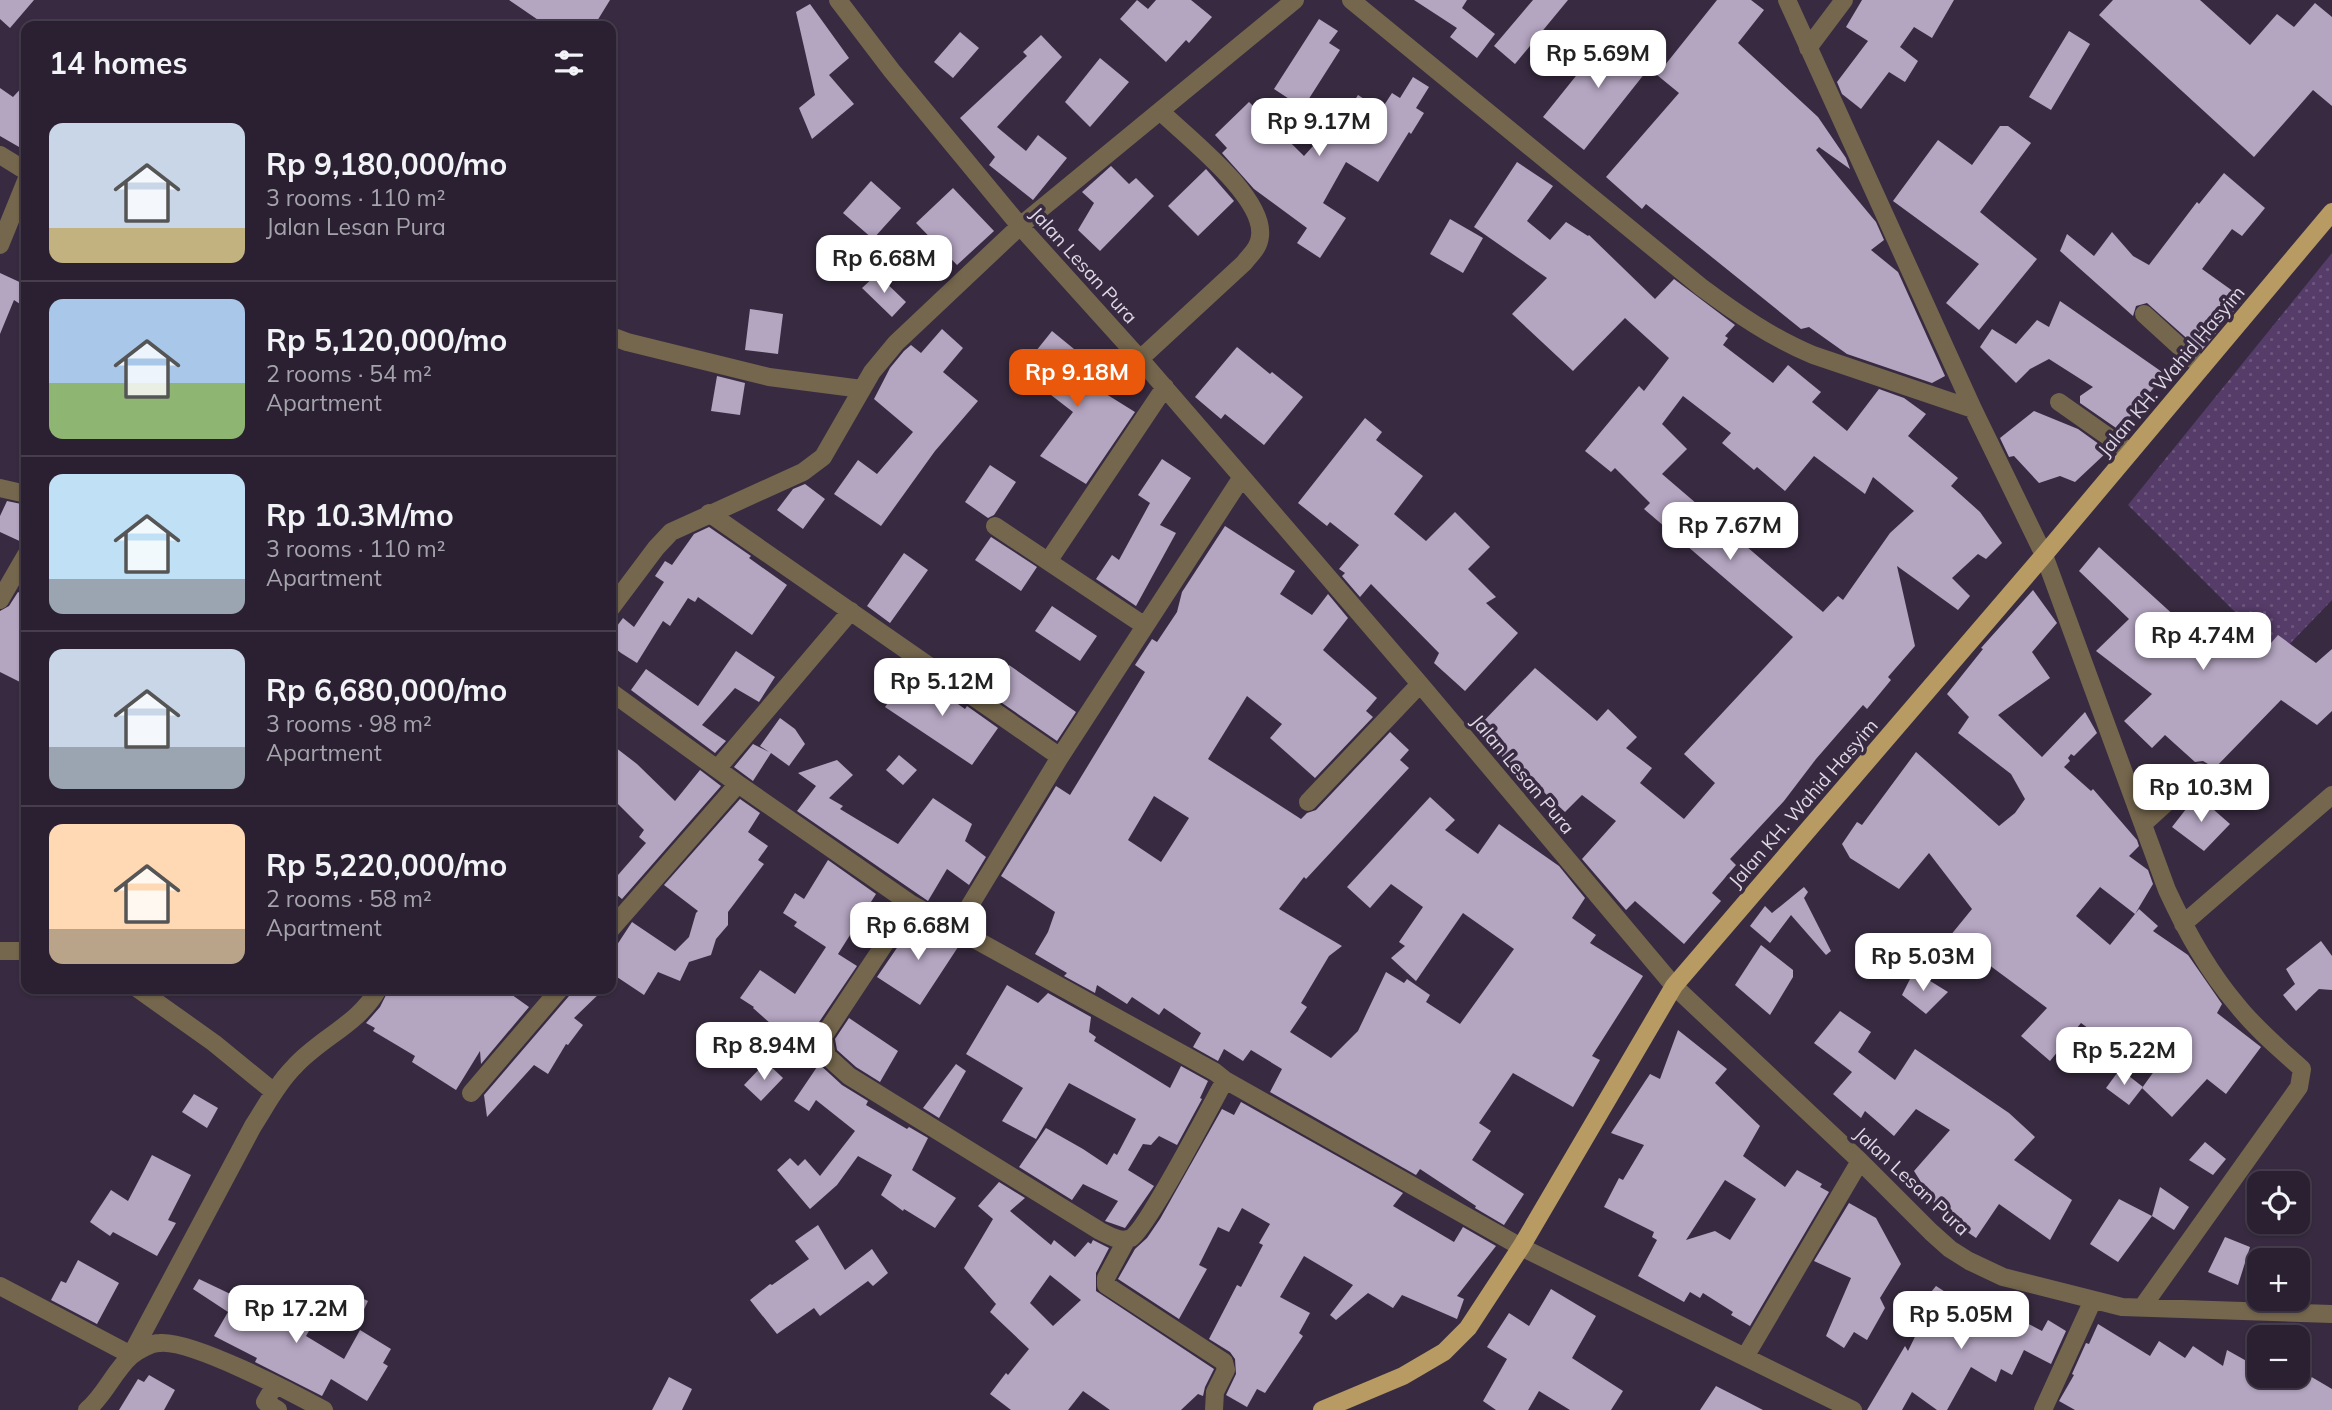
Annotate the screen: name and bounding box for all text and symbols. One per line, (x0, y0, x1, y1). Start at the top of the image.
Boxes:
pin: Rp 5.69M (1526, 31, 1670, 90)
text: Rp 5.69M (1546, 38, 1650, 67)
text: 14 homes (49, 44, 188, 82)
icon: filters (550, 44, 588, 82)
pin: Rp 9.17M (1247, 99, 1391, 158)
text: Rp 9.17M (1267, 106, 1371, 135)
text: Rp 9,180,000/mo (266, 145, 507, 183)
icon: home (105, 151, 189, 235)
text: 3 rooms · 110 m² (266, 183, 446, 212)
street label: Jalan Lesan Pura (1025, 202, 1143, 328)
text: Jalan Lesan Pura (266, 212, 446, 241)
pin: Rp 6.68M (812, 236, 956, 295)
text: Rp 6.68M (832, 243, 936, 272)
street label: Jalan KH. Wahid Hasyim (2093, 281, 2249, 461)
text: Rp 5,120,000/mo (266, 321, 507, 359)
icon: home (105, 327, 189, 411)
pin: Rp 9.18M (1005, 350, 1149, 409)
text: Rp 9.18M (1025, 357, 1129, 386)
text: 2 rooms · 54 m² (266, 359, 432, 388)
text: Apartment (266, 388, 382, 417)
text: Rp 10.3M/mo (266, 496, 454, 534)
icon: home (105, 502, 189, 586)
pin: Rp 7.67M (1658, 503, 1802, 562)
text: Rp 7.67M (1678, 510, 1782, 539)
text: 3 rooms · 110 m² (266, 534, 446, 563)
text: Apartment (266, 563, 382, 592)
pin: Rp 4.74M (2131, 612, 2275, 672)
text: Rp 4.74M (2151, 620, 2255, 649)
pin: Rp 5.12M (870, 658, 1014, 718)
text: Rp 5.12M (890, 666, 994, 695)
text: Rp 6,680,000/mo (266, 671, 507, 709)
icon: home (105, 677, 189, 761)
text: 3 rooms · 98 m² (266, 709, 432, 738)
street label: Jalan Lesan Pura (1466, 709, 1580, 839)
street label: Jalan KH. Wahid Hasyim (1723, 714, 1883, 892)
text: Apartment (266, 738, 382, 767)
pin: Rp 10.3M (2129, 764, 2273, 824)
text: Rp 10.3M (2149, 772, 2253, 801)
text: Rp 5,220,000/mo (266, 846, 507, 884)
icon: home (105, 852, 189, 936)
text: 2 rooms · 58 m² (266, 884, 432, 913)
pin: Rp 6.68M (846, 902, 990, 962)
text: Rp 6.68M (866, 910, 970, 939)
text: Apartment (266, 913, 382, 942)
pin: Rp 5.03M (1851, 934, 1995, 993)
text: Rp 5.03M (1871, 941, 1975, 970)
pin: Rp 8.94M (692, 1023, 836, 1082)
pin: Rp 5.22M (2052, 1028, 2196, 1087)
text: Rp 8.94M (712, 1030, 816, 1059)
text: Rp 5.22M (2072, 1035, 2176, 1064)
street label: Jalan Lesan Pura (1849, 1122, 1975, 1240)
map controls (2247, 1171, 2310, 1388)
button: locate (2247, 1171, 2310, 1234)
button: + (2247, 1248, 2310, 1311)
pin: Rp 17.2M (224, 1286, 368, 1345)
pin: Rp 5.05M (1889, 1292, 2033, 1351)
text: Rp 17.2M (244, 1293, 348, 1322)
text: Rp 5.05M (1909, 1299, 2013, 1328)
button: − (2247, 1325, 2310, 1388)

